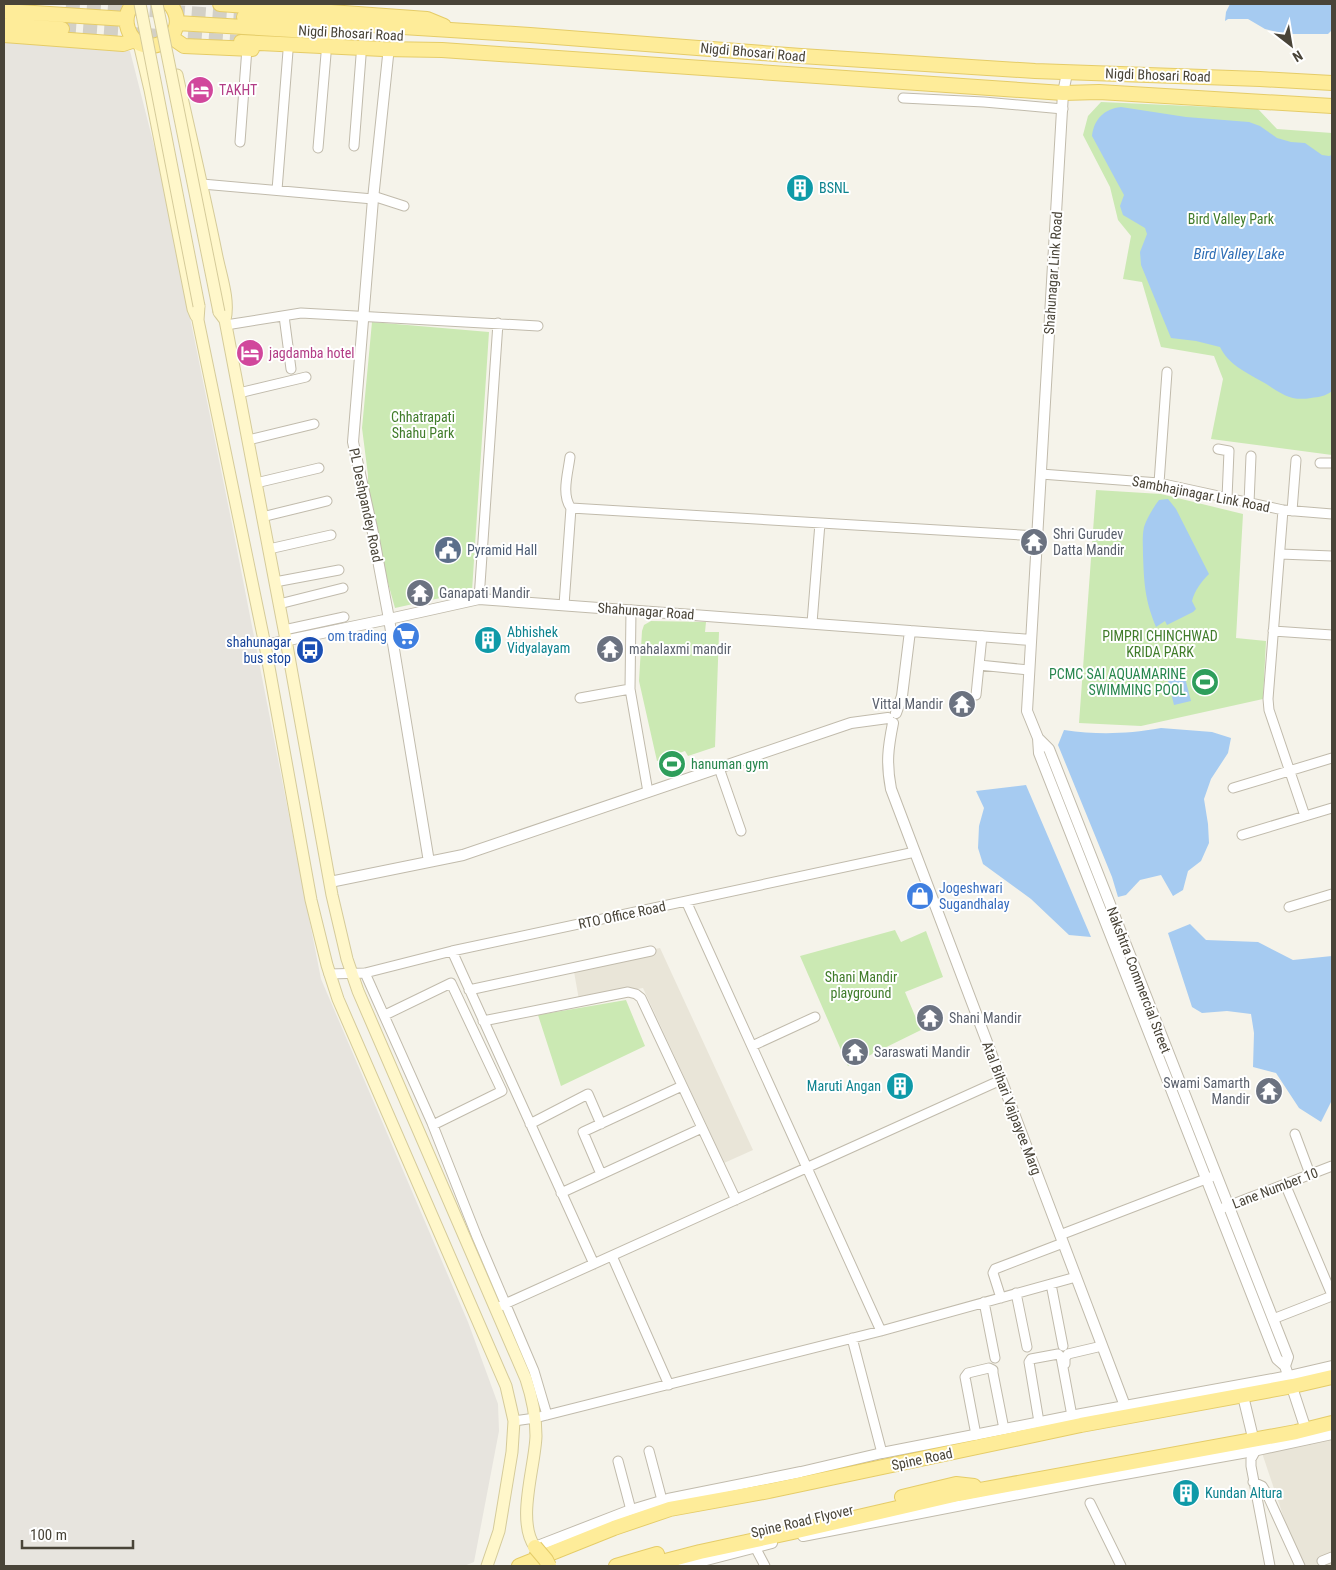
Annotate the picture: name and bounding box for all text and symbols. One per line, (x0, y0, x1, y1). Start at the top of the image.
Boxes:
north arrow (1266, 20, 1316, 70)
street label: Nigdi Bhosari Road (298, 22, 404, 44)
street label: Nigdi Bhosari Road (700, 39, 806, 65)
text: N (1290, 47, 1305, 65)
street label: Nigdi Bhosari Road (1105, 65, 1211, 85)
hotel icon: TAKHT (185, 75, 215, 105)
place label: TAKHT (219, 82, 257, 98)
building icon: BSNL (785, 173, 815, 203)
place label: BSNL (819, 180, 850, 196)
street label: Shahunagar Link Road (1041, 211, 1065, 335)
park label: Bird Valley Park (1188, 211, 1275, 227)
water label: Bird Valley Lake (1194, 245, 1285, 263)
hotel icon: jagdamba hotel (235, 338, 265, 368)
place label: jagdamba hotel (268, 345, 354, 361)
park label: Chhatrapati Shahu Park (391, 409, 455, 441)
street label: PL Deshpandey Road (346, 446, 386, 564)
street label: Sambhajinagar Link Road (1131, 473, 1271, 515)
place label: Shri Gurudev Datta Mandir (1053, 526, 1124, 558)
temple icon: Shri Gurudev Datta Mandir (1019, 527, 1049, 557)
public building icon: Pyramid Hall (433, 535, 463, 565)
place label: Pyramid Hall (467, 542, 537, 558)
temple icon: Ganapati Mandir (405, 578, 435, 608)
place label: Ganapati Mandir (439, 585, 530, 601)
street label: Shahunagar Road (597, 600, 695, 622)
supermarket icon: om trading (391, 621, 421, 651)
place label: Abhishek Vidyalayam (507, 624, 570, 656)
building icon: Abhishek Vidyalayam (473, 625, 503, 655)
place label: om trading (328, 628, 387, 644)
park label: PIMPRI CHINCHWAD KRIDA PARK (1102, 628, 1218, 660)
place label: shahunagar bus stop (226, 634, 291, 666)
temple icon: mahalaxmi mandir (595, 634, 625, 664)
bus stop icon: shahunagar bus stop (295, 635, 325, 665)
place label: mahalaxmi mandir (629, 641, 731, 657)
place label: PCMC SAI AQUAMARINE SWIMMING POOL (1049, 666, 1186, 698)
sports icon: PCMC SAI AQUAMARINE SWIMMING POOL (1190, 667, 1220, 697)
temple icon: Vittal Mandir (947, 689, 977, 719)
place label: Vittal Mandir (872, 696, 943, 712)
sports icon: hanuman gym (657, 749, 687, 779)
place label: hanuman gym (691, 756, 769, 772)
place label: Jogeshwari Sugandhalay (939, 880, 1010, 912)
shop icon: Jogeshwari Sugandhalay (905, 881, 935, 911)
street label: RTO Office Road (577, 898, 667, 932)
street label: Nakshtra Commercial Street (1104, 905, 1174, 1055)
park label: Shani Mandir playground (825, 969, 897, 1001)
temple icon: Shani Mandir (915, 1003, 945, 1033)
place label: Shani Mandir (949, 1010, 1021, 1026)
temple icon: Saraswati Mandir (840, 1037, 870, 1067)
street label: Atal Bihari Vajpayee Marg (979, 1039, 1045, 1177)
place label: Saraswati Mandir (874, 1044, 970, 1060)
building icon: Maruti Angan (885, 1071, 915, 1101)
place label: Swami Samarth Mandir (1163, 1075, 1250, 1107)
temple icon: Swami Samarth Mandir (1254, 1076, 1284, 1106)
place label: Maruti Angan (807, 1078, 881, 1094)
street label: Lane Number 10 (1230, 1164, 1320, 1212)
street label: Spine Road (890, 1445, 954, 1473)
building icon: Kundan Altura (1171, 1478, 1201, 1508)
place label: Kundan Altura (1205, 1485, 1283, 1501)
street label: Spine Road Flyover (749, 1501, 855, 1541)
scale bar (22, 1518, 134, 1550)
text: 100 m (30, 1526, 67, 1544)

